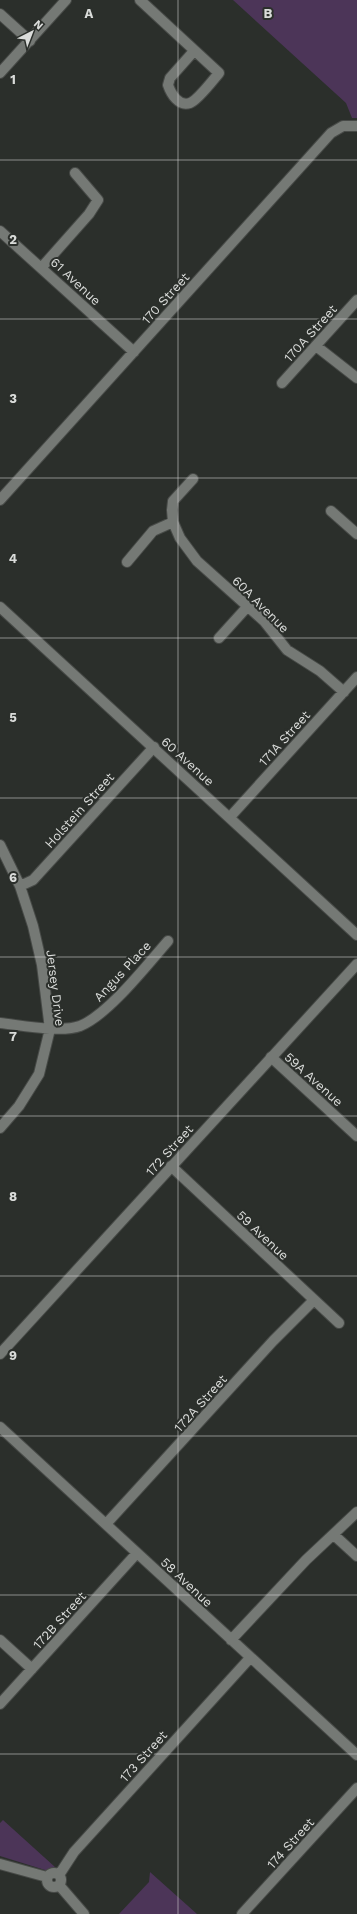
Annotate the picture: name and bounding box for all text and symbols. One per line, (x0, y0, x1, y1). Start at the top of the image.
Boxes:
text: A (85, 6, 94, 21)
text: B (264, 6, 273, 21)
north arrow (12, 12, 52, 52)
text: N (31, 17, 46, 32)
text: 1 (10, 72, 16, 87)
text: 2 (9, 232, 17, 247)
street label: 61 Avenue (48, 254, 104, 308)
street label: 170 Street (138, 269, 193, 327)
street label: 170A Street (281, 301, 340, 365)
text: 3 (9, 391, 17, 406)
text: 4 (9, 551, 18, 566)
street label: 60A Avenue (229, 573, 292, 636)
street label: 171A Street (256, 707, 313, 769)
text: 5 (9, 710, 17, 725)
street label: 60 Avenue (158, 734, 217, 789)
street label: Holstein Street (42, 769, 117, 851)
text: 6 (9, 870, 17, 885)
street label: Angus Place (91, 938, 154, 1005)
street label: Jersey Drive (43, 949, 68, 1027)
text: 7 (9, 1029, 17, 1044)
street label: 59A Avenue (281, 1049, 346, 1110)
street label: 172 Street (143, 1121, 197, 1179)
text: 8 (9, 1189, 17, 1204)
street label: 59 Avenue (234, 1208, 292, 1263)
text: 9 (9, 1348, 17, 1363)
street label: 172A Street (171, 1371, 230, 1435)
street label: 58 Avenue (158, 1555, 216, 1610)
street label: 172B Street (30, 1588, 89, 1652)
street label: 173 Street (117, 1727, 171, 1785)
street label: 174 Street (264, 1814, 317, 1872)

